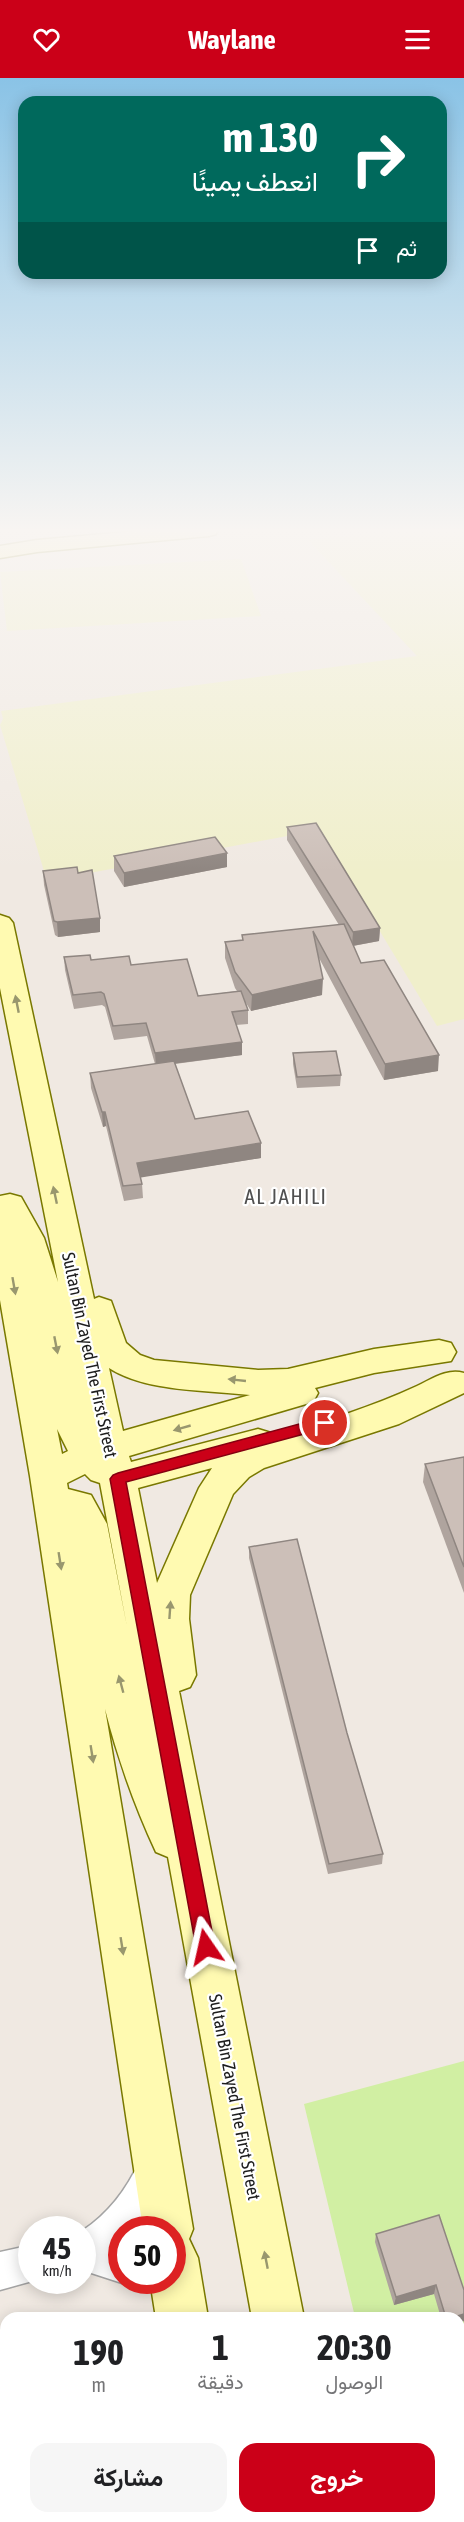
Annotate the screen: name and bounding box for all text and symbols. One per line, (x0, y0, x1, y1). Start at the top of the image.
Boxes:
icon: heart (30, 23, 63, 56)
icon: menu (401, 23, 434, 56)
text: Waylane (188, 24, 276, 55)
text: 130 m (223, 113, 318, 161)
icon: right (339, 120, 417, 198)
text: انعطف يمينًا (192, 166, 318, 197)
icon: arrive (351, 234, 384, 267)
text: ثم (396, 235, 417, 261)
one-way arrow (12, 994, 21, 1013)
district label: AL JAHILI (245, 1184, 327, 1208)
one-way arrow (50, 1186, 60, 1204)
street label: Sultan Bin Zayed The First Street (58, 1250, 122, 1460)
one-way arrow (10, 1277, 19, 1296)
one-way arrow (52, 1336, 61, 1355)
one-way arrow (228, 1376, 247, 1385)
pin (299, 1397, 350, 1448)
icon: arrive (308, 1406, 341, 1439)
one-way arrow (173, 1424, 191, 1433)
one-way arrow (56, 1552, 65, 1571)
one-way arrow (165, 1600, 174, 1619)
one-way arrow (116, 1675, 125, 1693)
one-way arrow (87, 1744, 96, 1763)
position arrow (174, 1915, 238, 1979)
one-way arrow (118, 1937, 127, 1956)
street label: Sultan Bin Zayed The First Street (205, 1992, 265, 2202)
speed limit sign: 50 (108, 2216, 186, 2294)
text: 45 (43, 2231, 71, 2265)
one-way arrow (261, 2250, 270, 2269)
text: km/h (42, 2262, 72, 2279)
text: 1 (212, 2326, 229, 2368)
text: 20:30 (317, 2326, 392, 2368)
text: 190 (73, 2331, 124, 2373)
text: دقيقة (197, 2370, 244, 2393)
text: الوصول (325, 2370, 383, 2393)
text: m (91, 2373, 106, 2396)
button: مشاركة (30, 2443, 227, 2512)
button: خروج (239, 2443, 435, 2512)

